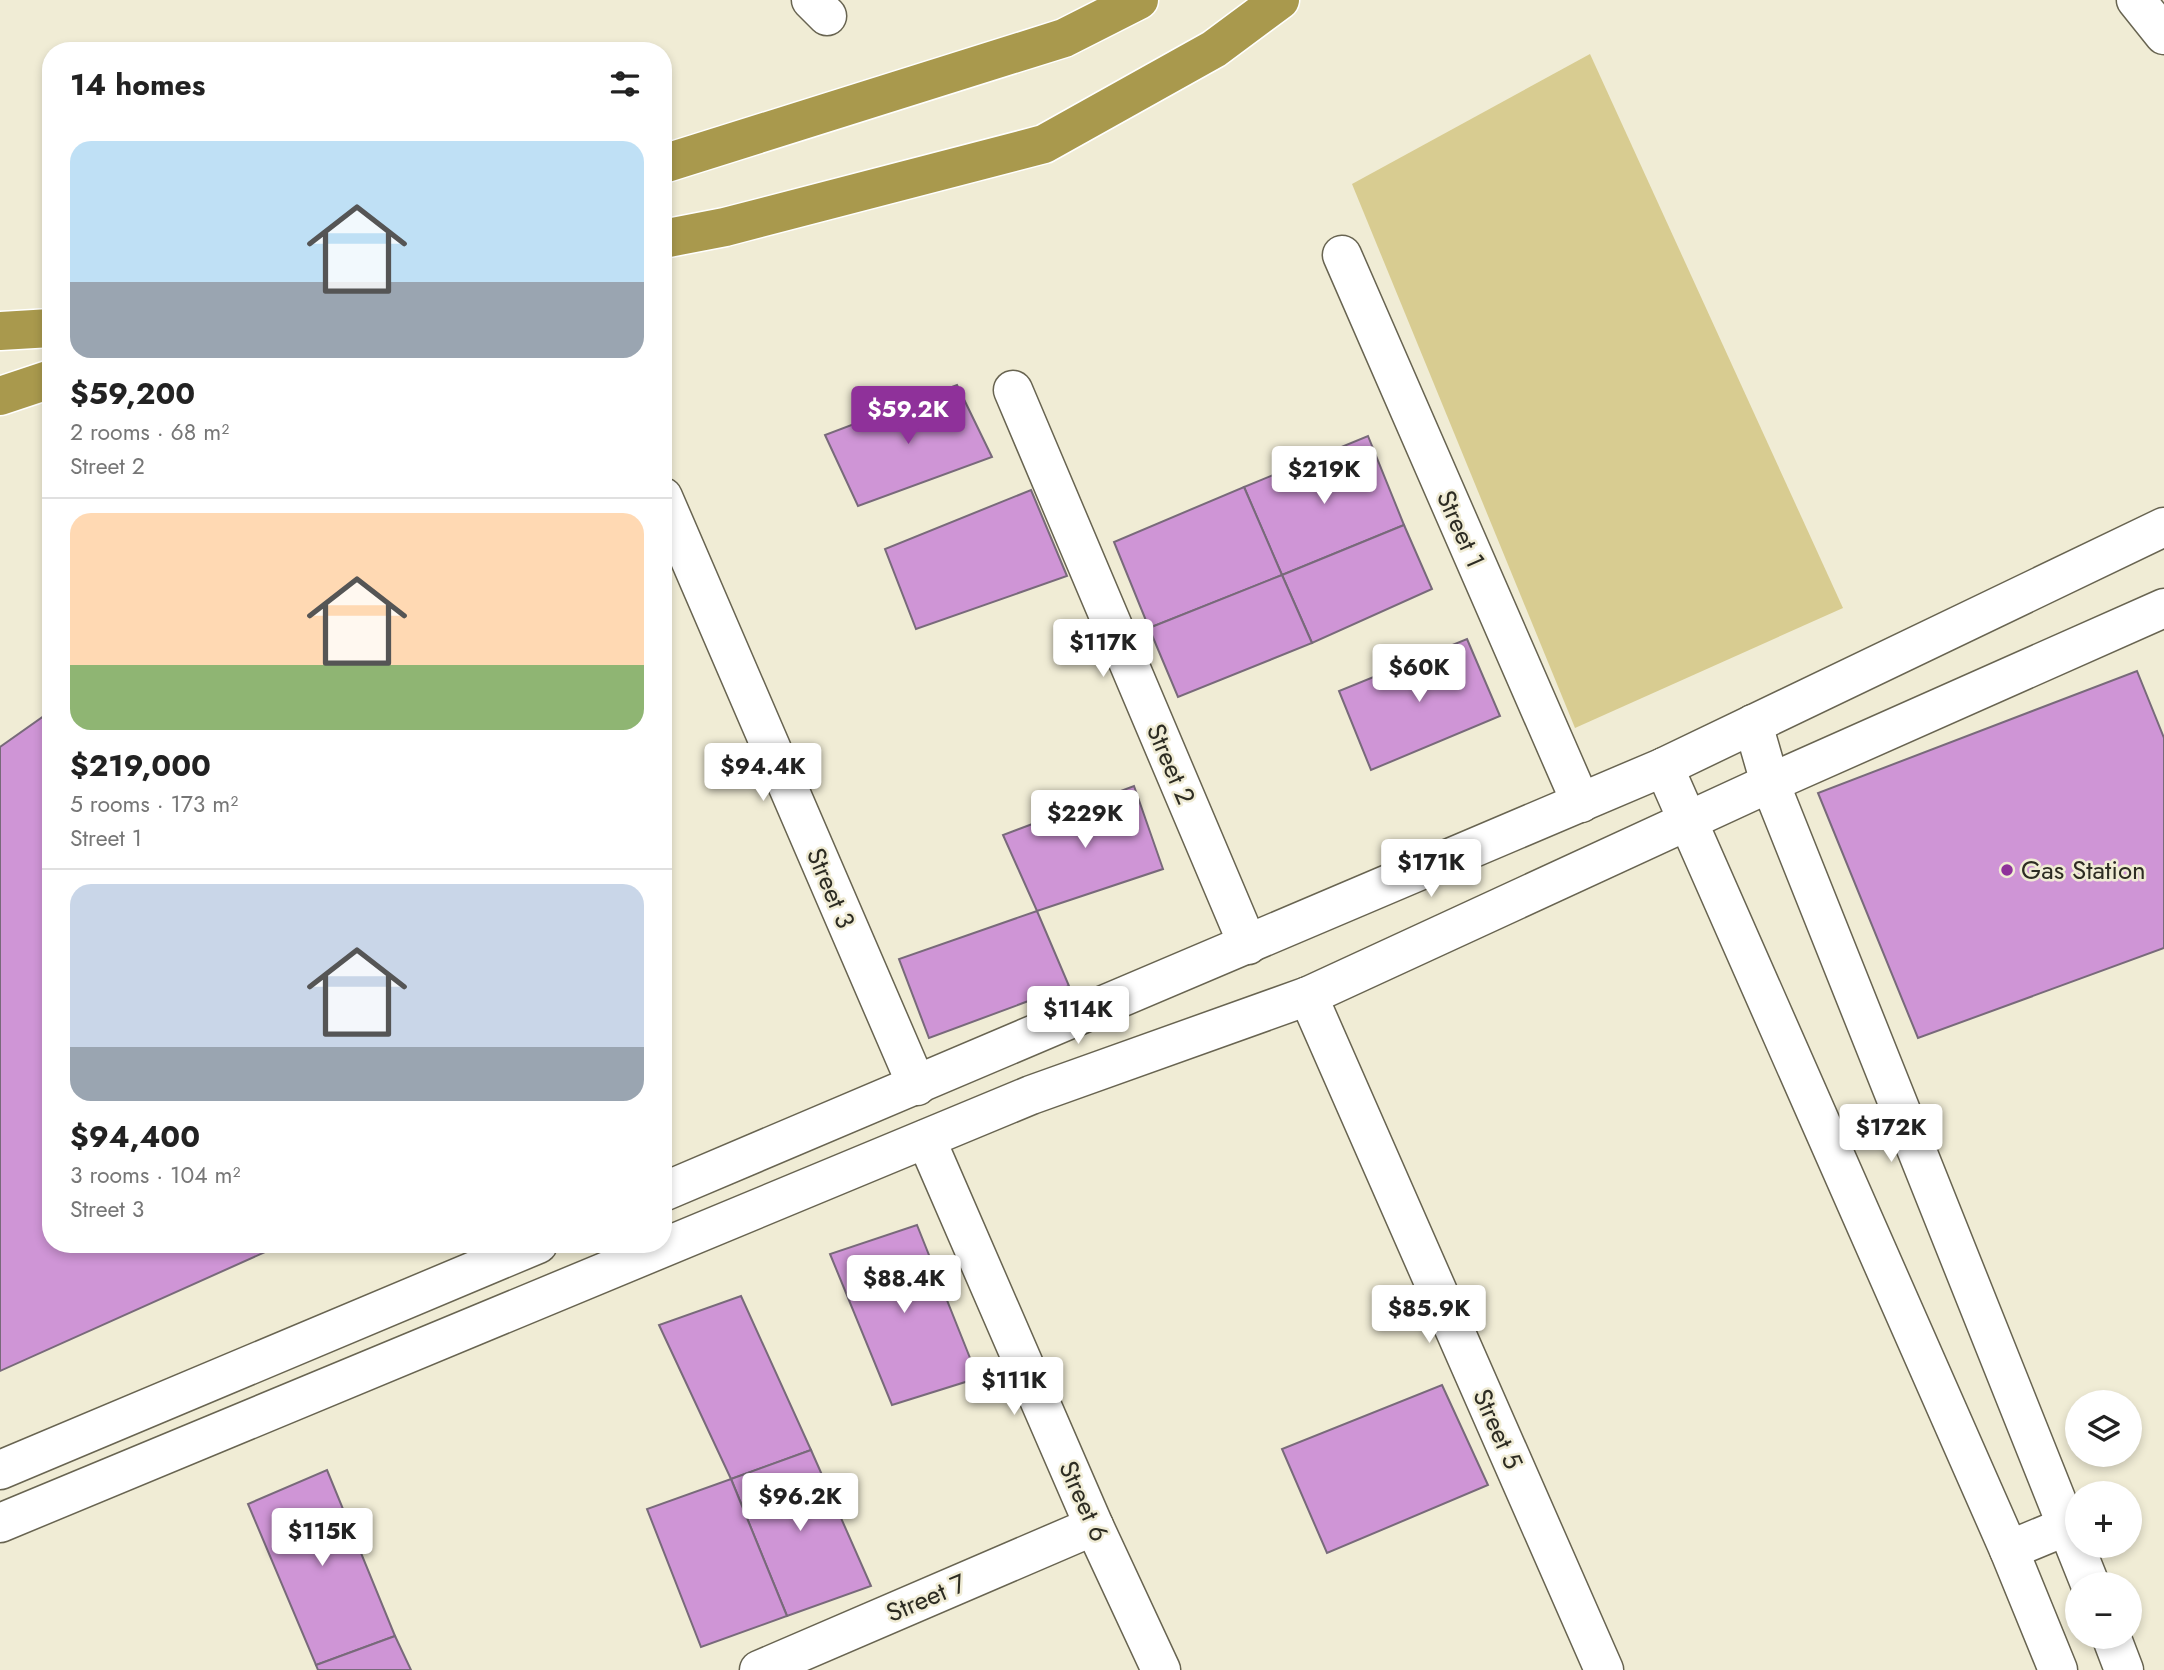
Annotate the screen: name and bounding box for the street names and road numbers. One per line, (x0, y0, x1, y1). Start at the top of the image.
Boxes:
street label: Street 1 (1427, 484, 1495, 574)
street label: Street 2 (1137, 718, 1205, 810)
street label: Street 3 (797, 842, 865, 934)
street label: Street 5 (1463, 1383, 1533, 1475)
street label: Street 6 (1049, 1455, 1119, 1547)
street label: Street 7 (880, 1564, 972, 1632)

